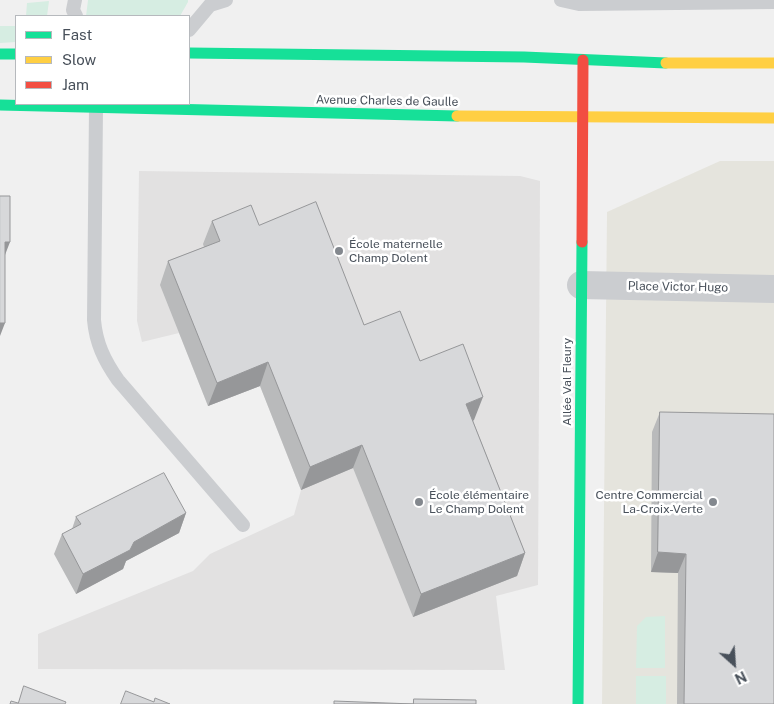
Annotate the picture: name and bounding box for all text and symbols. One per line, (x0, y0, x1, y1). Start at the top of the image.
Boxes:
legend (15, 15, 190, 105)
text: Fast (62, 26, 92, 43)
text: Slow (62, 51, 96, 68)
text: Jam (62, 76, 89, 93)
street label: Avenue Charles de Gaulle (316, 93, 458, 109)
place label: École maternelle Champ Dolent (349, 237, 443, 265)
marker: École maternelle Champ Dolent (333, 245, 345, 257)
street label: Place Victor Hugo (628, 279, 728, 295)
street label: Allée Val Fleury (560, 338, 574, 426)
place label: École élémentaire Le Champ Dolent (429, 488, 529, 516)
place label: Centre Commercial La-Croix-Verte (595, 488, 703, 516)
marker: École élémentaire Le Champ Dolent (413, 496, 425, 508)
marker: Centre Commercial La-Croix-Verte (707, 496, 719, 508)
north arrow (709, 639, 759, 689)
text: N (732, 668, 749, 687)

